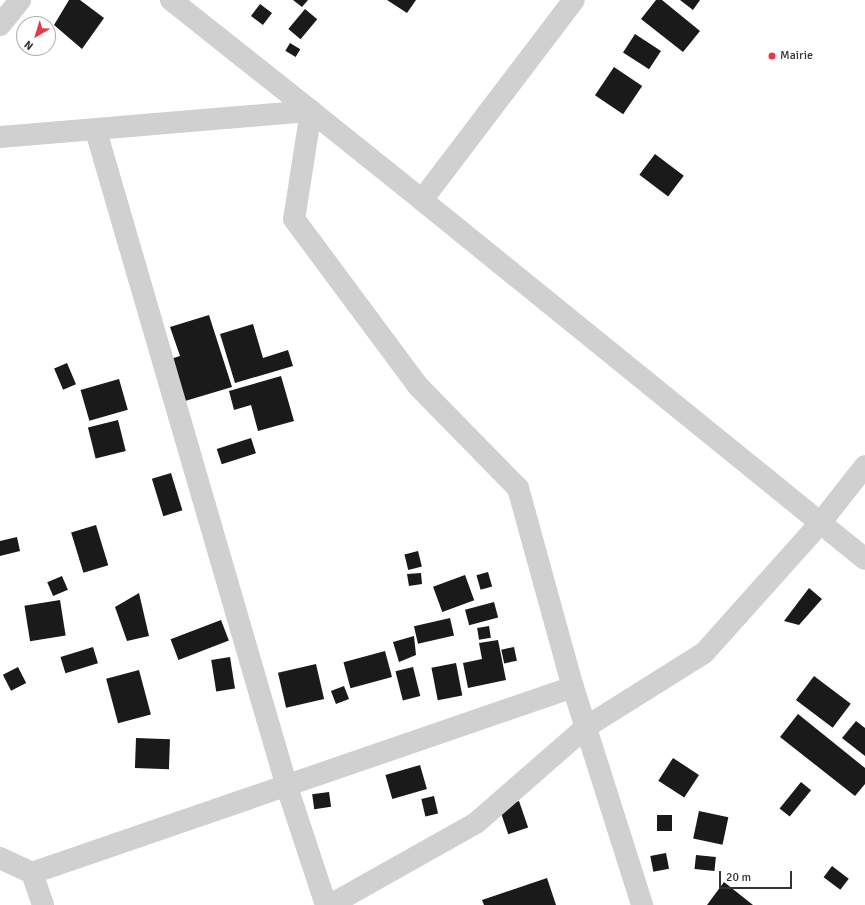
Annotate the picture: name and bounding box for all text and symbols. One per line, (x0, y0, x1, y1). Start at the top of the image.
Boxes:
north arrow (16, 16, 56, 56)
text: N (22, 38, 36, 53)
place label: Mairie (780, 49, 813, 63)
marker: Mairie (767, 51, 777, 61)
scale bar (721, 863, 794, 889)
text: 20 m (726, 870, 751, 885)

